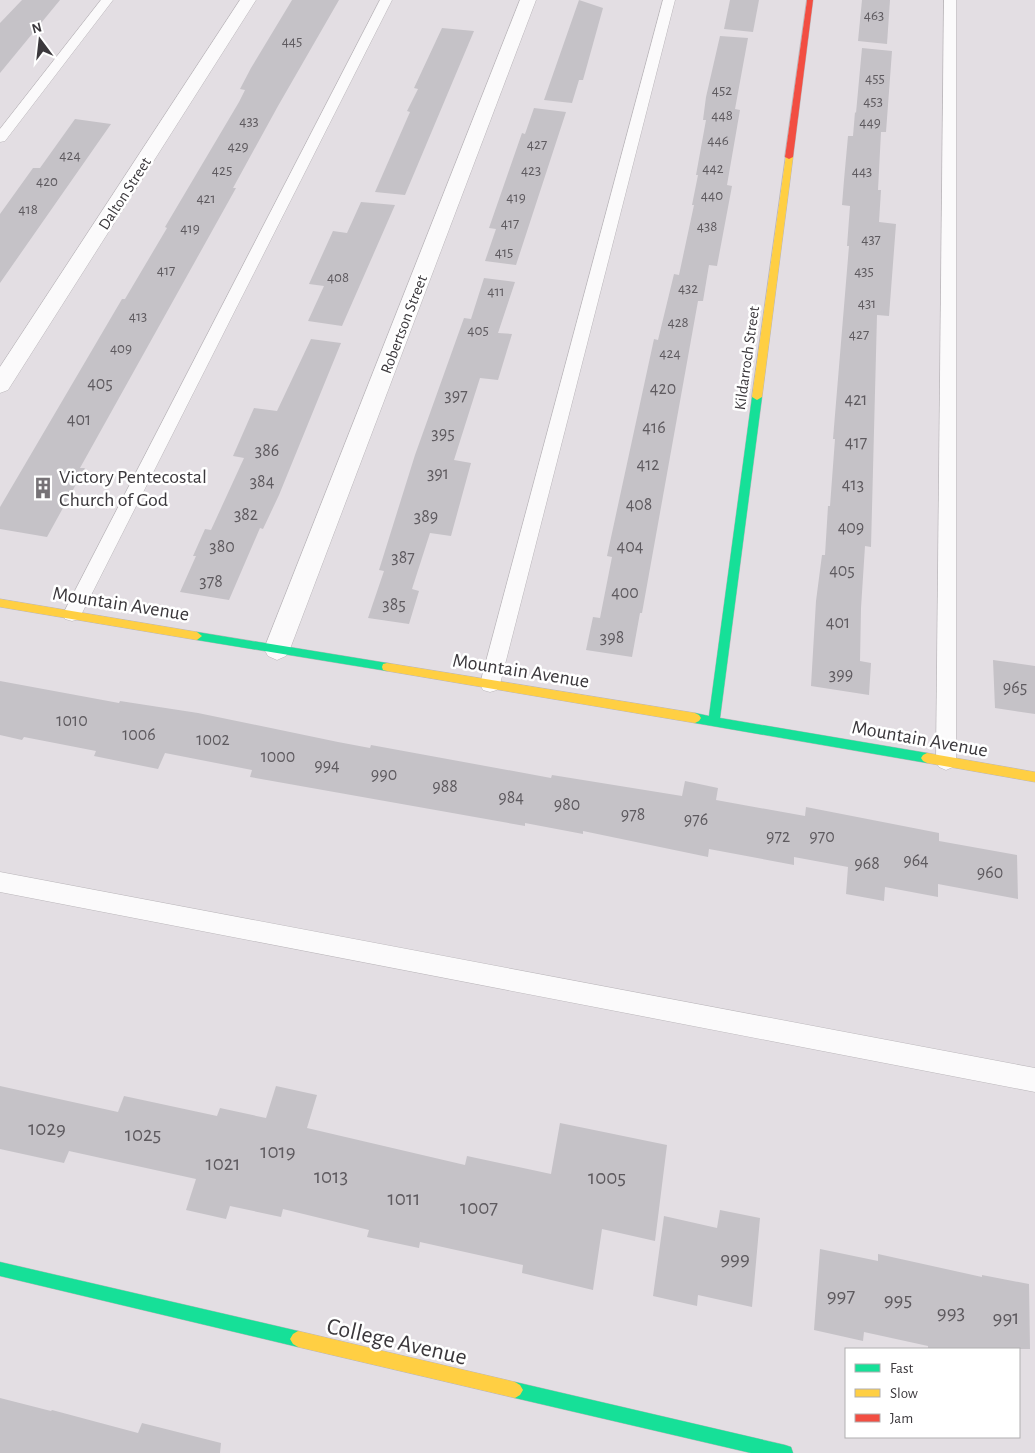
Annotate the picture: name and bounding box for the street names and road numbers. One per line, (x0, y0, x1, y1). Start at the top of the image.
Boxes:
street label: Dalton Street (96, 154, 154, 233)
street label: Robertson Street (378, 273, 430, 376)
street label: Kildarroch Street (732, 305, 762, 411)
street label: Mountain Avenue (51, 583, 191, 625)
street label: Mountain Avenue (451, 650, 591, 692)
street label: Mountain Avenue (850, 717, 989, 761)
street label: College Avenue (324, 1314, 469, 1370)

